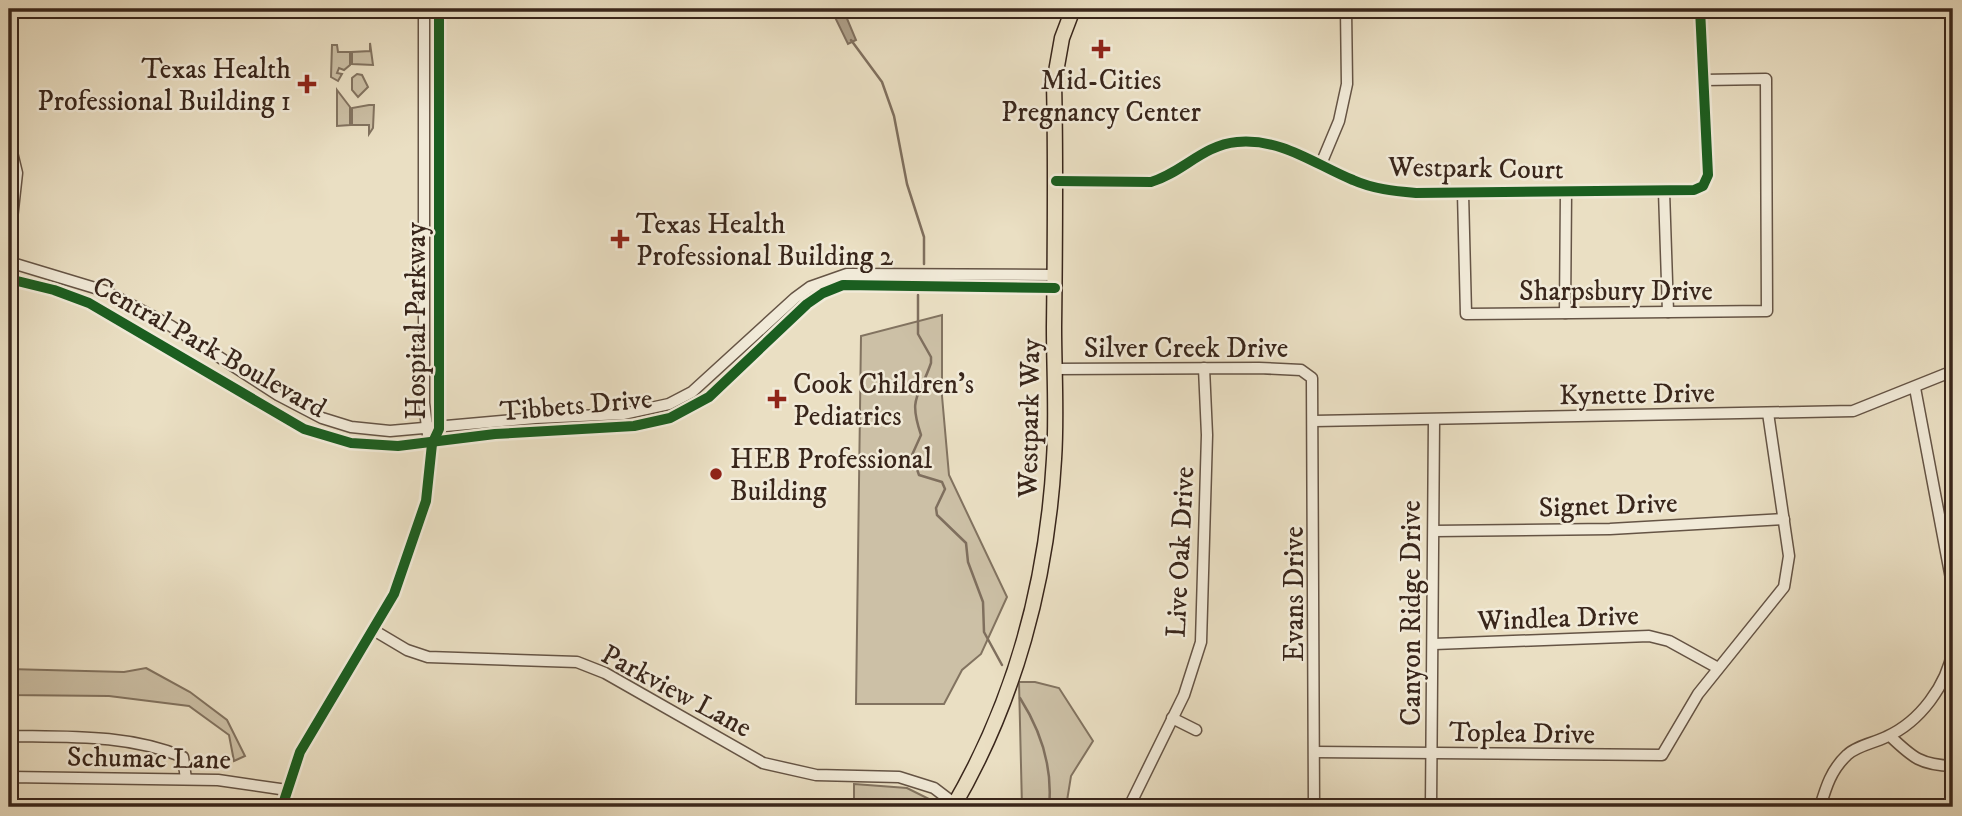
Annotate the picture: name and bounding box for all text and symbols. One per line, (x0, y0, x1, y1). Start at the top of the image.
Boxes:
marker: Mid-Cities Pregnancy Center (1091, 39, 1111, 59)
place label: Texas Health Professional Building 1 (37, 52, 291, 119)
place label: Mid-Cities Pregnancy Center (1001, 63, 1202, 130)
marker: Texas Health Professional Building 1 (297, 74, 317, 94)
street label: Westpark Court (1387, 149, 1564, 188)
place label: Texas Health Professional Building 2 (636, 207, 893, 274)
street label: Hospital Parkway (399, 221, 434, 420)
marker: Texas Health Professional Building 2 (610, 229, 630, 249)
street label: Central Park Boulevard (86, 268, 332, 426)
street label: Sharpsbury Drive (1519, 274, 1713, 309)
street label: Silver Creek Drive (1084, 331, 1288, 366)
street label: Westpark Way (1011, 337, 1048, 499)
place label: Cook Children's Pediatrics (793, 367, 974, 434)
street label: Kynette Drive (1559, 376, 1715, 413)
street label: Tibbets Drive (499, 381, 654, 430)
marker: Cook Children's Pediatrics (767, 389, 787, 409)
place label: HEB Professional Building (730, 442, 933, 509)
marker: HEB Professional Building (708, 466, 724, 482)
street label: Live Oak Drive (1159, 466, 1202, 638)
street label: Signet Drive (1538, 486, 1678, 525)
street label: Canyon Ridge Drive (1394, 500, 1429, 726)
street label: Evans Drive (1277, 526, 1312, 662)
street label: Windlea Drive (1476, 598, 1639, 639)
street label: Parkview Lane (595, 637, 758, 746)
street label: Toplea Drive (1449, 715, 1595, 752)
street label: Schumac Lane (67, 740, 231, 777)

